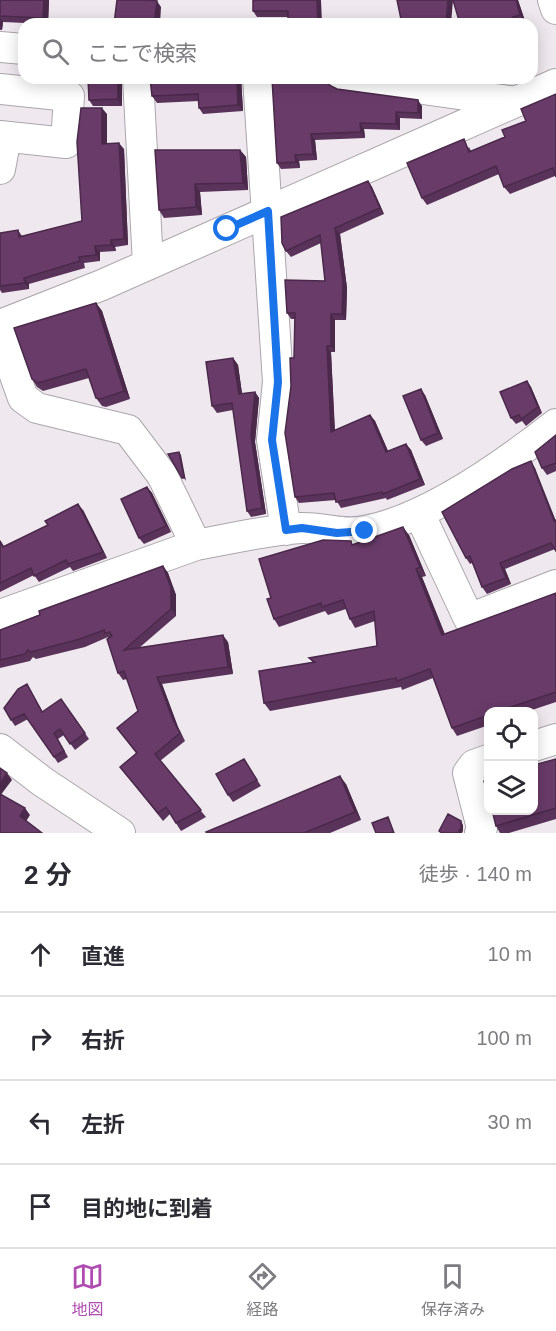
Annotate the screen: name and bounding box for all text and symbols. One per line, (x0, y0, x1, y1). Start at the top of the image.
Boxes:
search box (18, 18, 538, 84)
icon: search (39, 35, 72, 68)
text: ここで検索 (87, 41, 197, 66)
route start (213, 215, 239, 241)
route end (351, 517, 377, 543)
map controls (484, 707, 538, 815)
button: locate (484, 707, 538, 761)
button: layers (484, 761, 538, 815)
text: 2 分 (24, 860, 72, 890)
text: 徒歩 · 140 m (419, 863, 532, 885)
icon: ahead (24, 938, 57, 971)
text: 10 m (488, 943, 532, 965)
text: 直進 (81, 944, 125, 969)
icon: right (24, 1022, 57, 1055)
text: 100 m (476, 1027, 532, 1049)
text: 右折 (81, 1028, 125, 1053)
icon: left (24, 1106, 57, 1139)
text: 30 m (488, 1111, 532, 1133)
text: 左折 (81, 1112, 125, 1137)
icon: arrive (24, 1190, 57, 1223)
text: 目的地に到着 (81, 1196, 213, 1221)
tab: 地図 (71, 1260, 104, 1320)
tab: 経路 (246, 1260, 279, 1320)
tab: 保存済み (421, 1260, 485, 1320)

